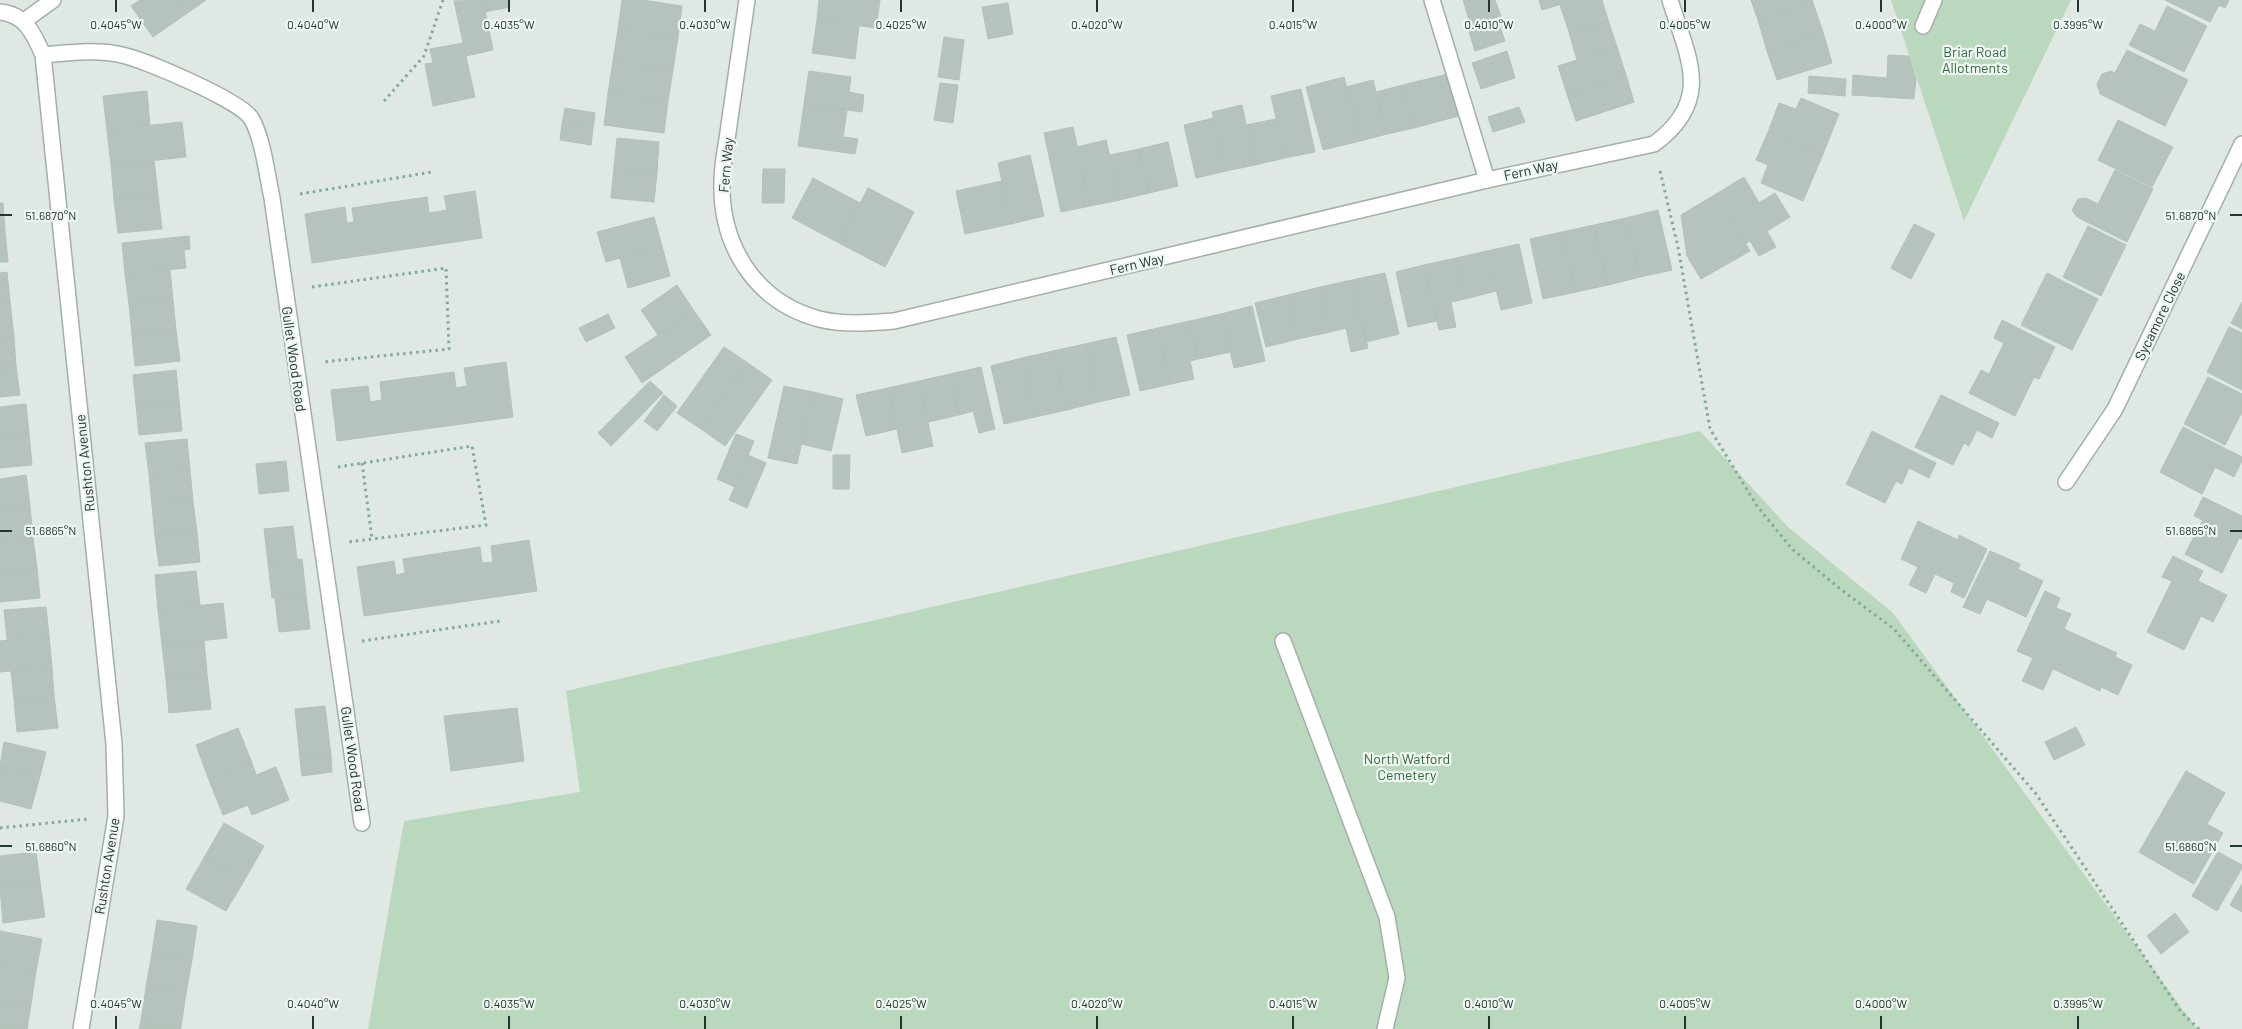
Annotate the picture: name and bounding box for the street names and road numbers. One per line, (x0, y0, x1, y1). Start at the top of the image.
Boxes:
street label: Fern Way (715, 136, 736, 193)
street label: Fern Way (1502, 155, 1560, 184)
street label: Fern Way (1108, 249, 1166, 278)
street label: Sycamore Close (2131, 269, 2188, 363)
street label: Gullet Wood Road (279, 305, 310, 413)
street label: Rushton Avenue (71, 414, 98, 513)
street label: Gullet Wood Road (338, 705, 369, 813)
street label: Rushton Avenue (90, 816, 123, 916)

